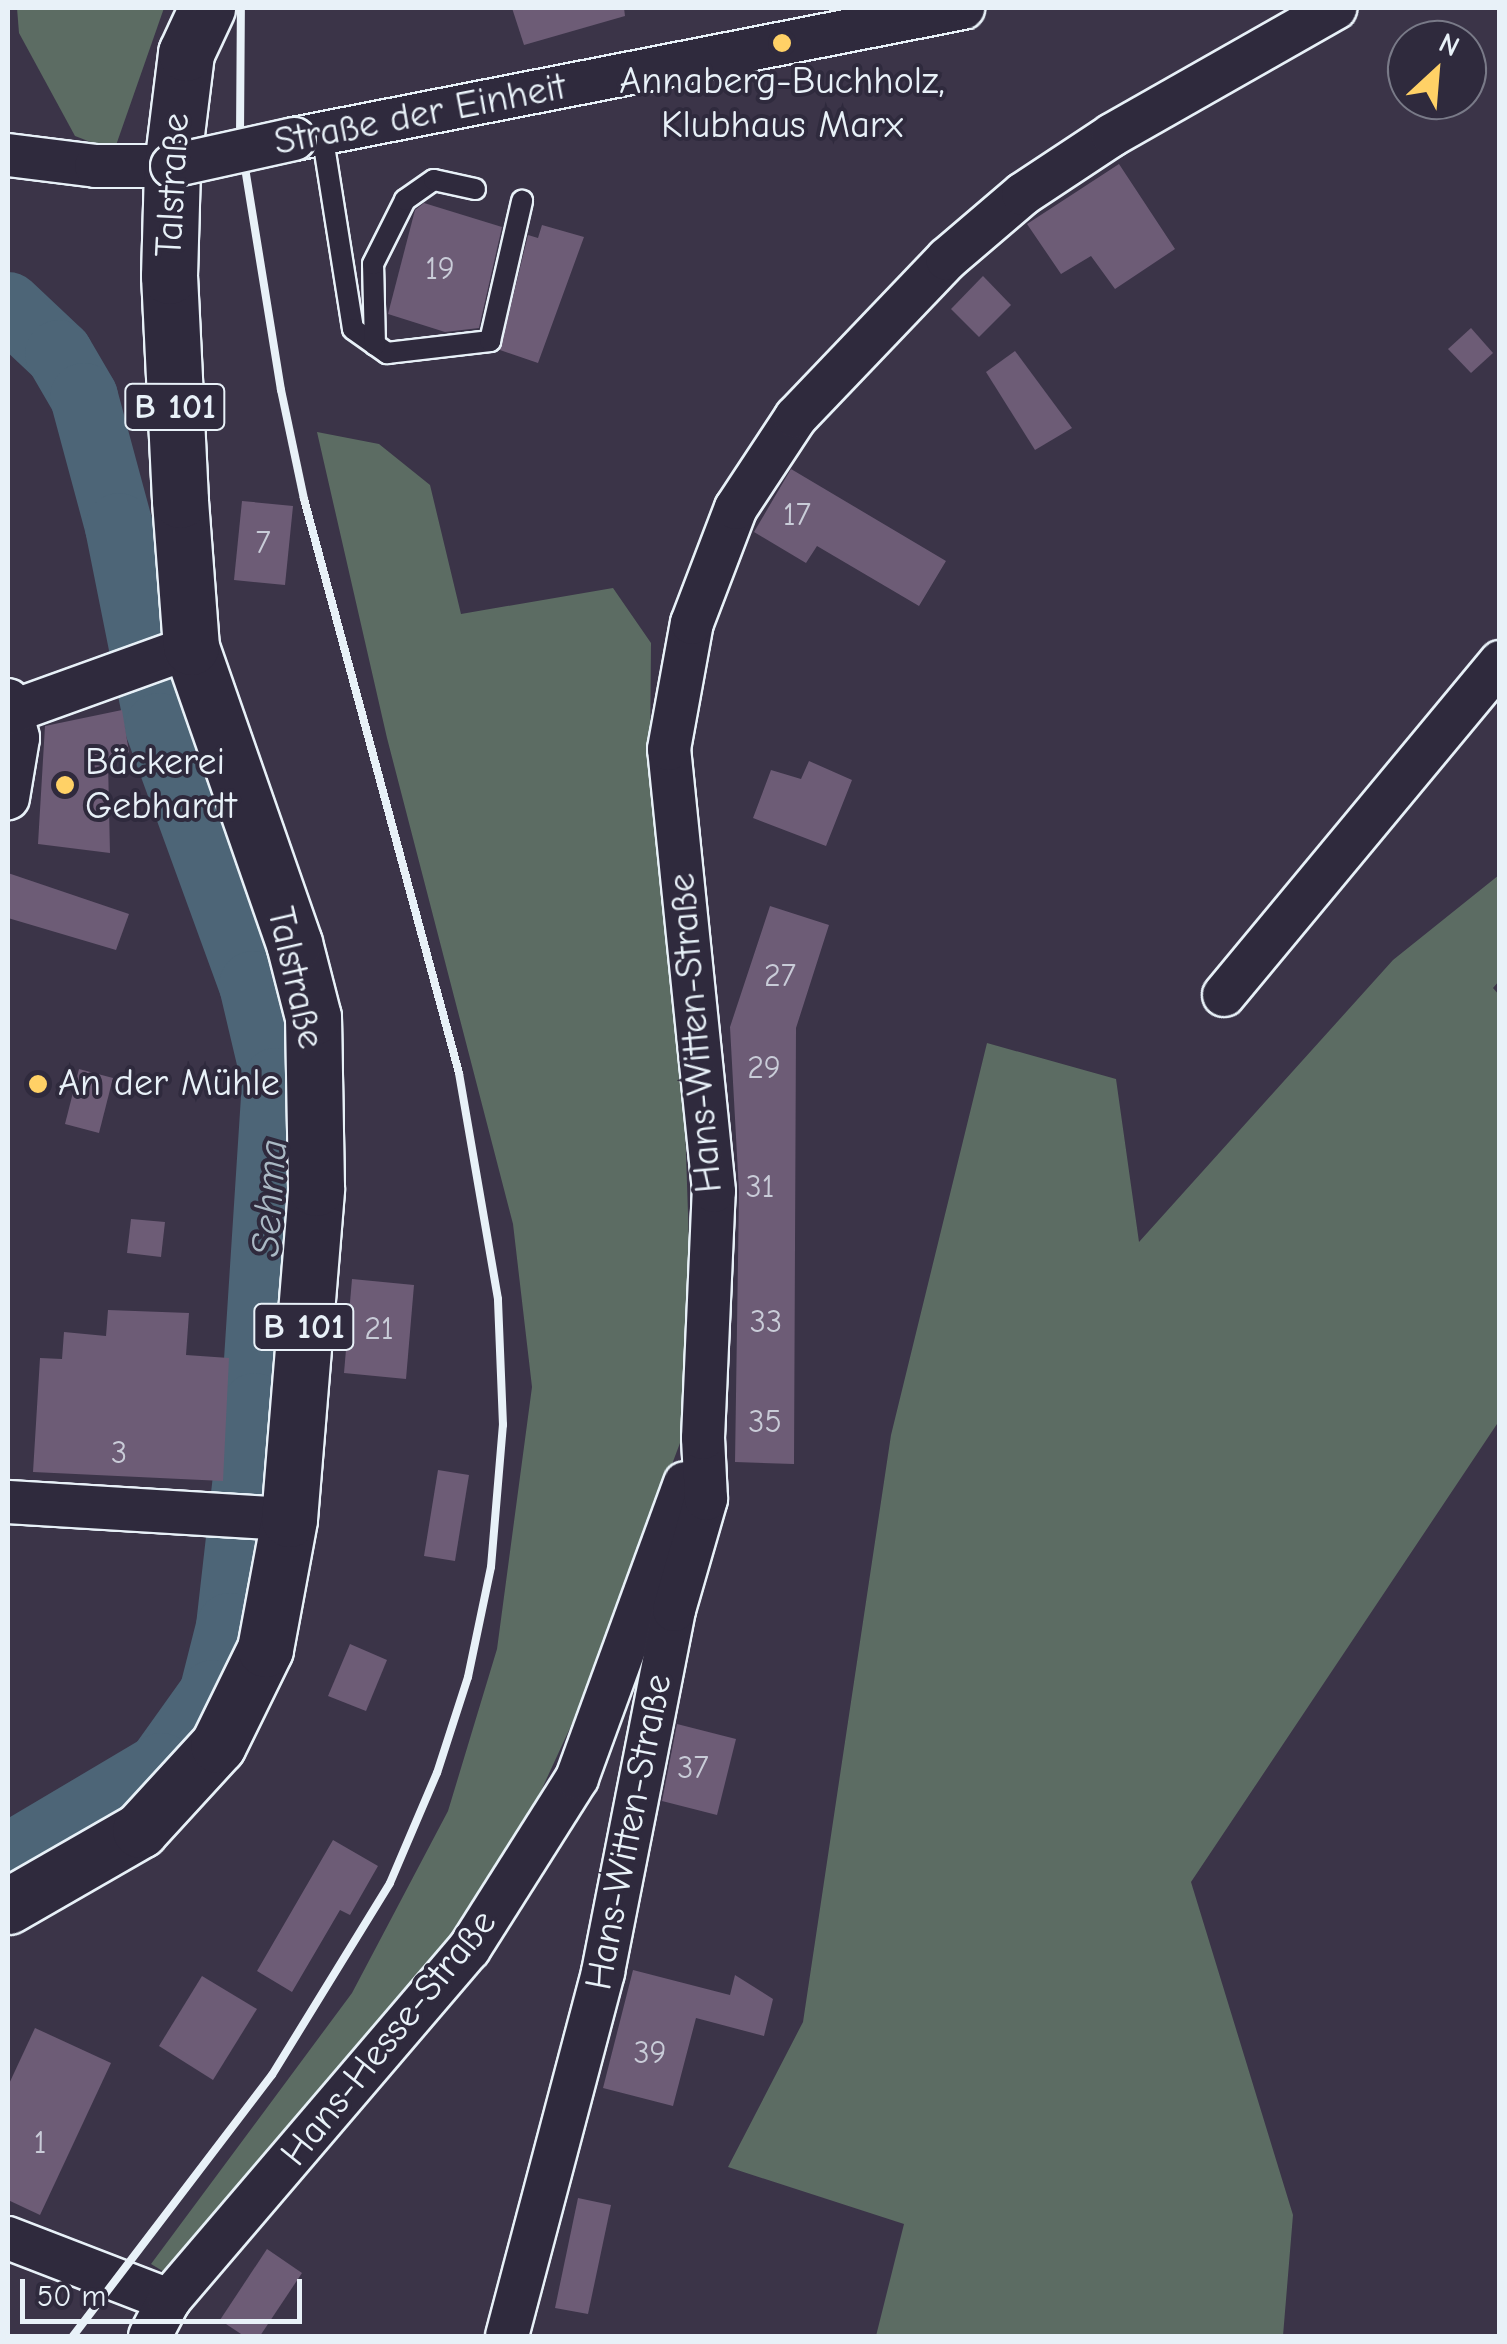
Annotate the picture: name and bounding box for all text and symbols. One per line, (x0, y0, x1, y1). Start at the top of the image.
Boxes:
north arrow (1387, 20, 1487, 120)
text: N (1434, 26, 1464, 63)
marker: Annaberg-Buchholz, Klubhaus Marx (771, 32, 793, 54)
place label: Annaberg-Buchholz, Klubhaus Marx (619, 59, 945, 148)
street label: Straße der Einheit (270, 64, 570, 166)
street label: Talstraße (146, 112, 200, 258)
house number: 19 (425, 250, 455, 288)
road number: B 101 (122, 377, 228, 437)
house number: 17 (783, 496, 811, 534)
house number: 7 (255, 524, 271, 562)
place label: Bäckerei Gebhardt (85, 740, 237, 829)
marker: Bäckerei Gebhardt (54, 774, 76, 796)
street label: Hans-Witten-Straße (659, 871, 733, 1195)
street label: Talstraße (257, 903, 333, 1053)
house number: 27 (764, 957, 796, 995)
house number: 29 (747, 1049, 781, 1087)
place label: An der Mühle (58, 1061, 280, 1107)
marker: An der Mühle (27, 1073, 49, 1095)
water label: Sehma (241, 1138, 297, 1258)
house number: 31 (746, 1168, 774, 1206)
road number: B 101 (252, 1297, 356, 1357)
house number: 33 (750, 1303, 782, 1341)
house number: 21 (364, 1310, 394, 1348)
house number: 35 (748, 1403, 782, 1441)
house number: 3 (111, 1434, 127, 1472)
street label: Hans-Witten-Straße (576, 1670, 682, 1994)
house number: 37 (677, 1749, 709, 1787)
street label: Hans-Hesse-Straße (272, 1901, 506, 2175)
house number: 39 (633, 2034, 667, 2072)
house number: 1 (34, 2124, 46, 2162)
scale bar (25, 2259, 308, 2321)
text: 50 m (37, 2279, 106, 2314)

